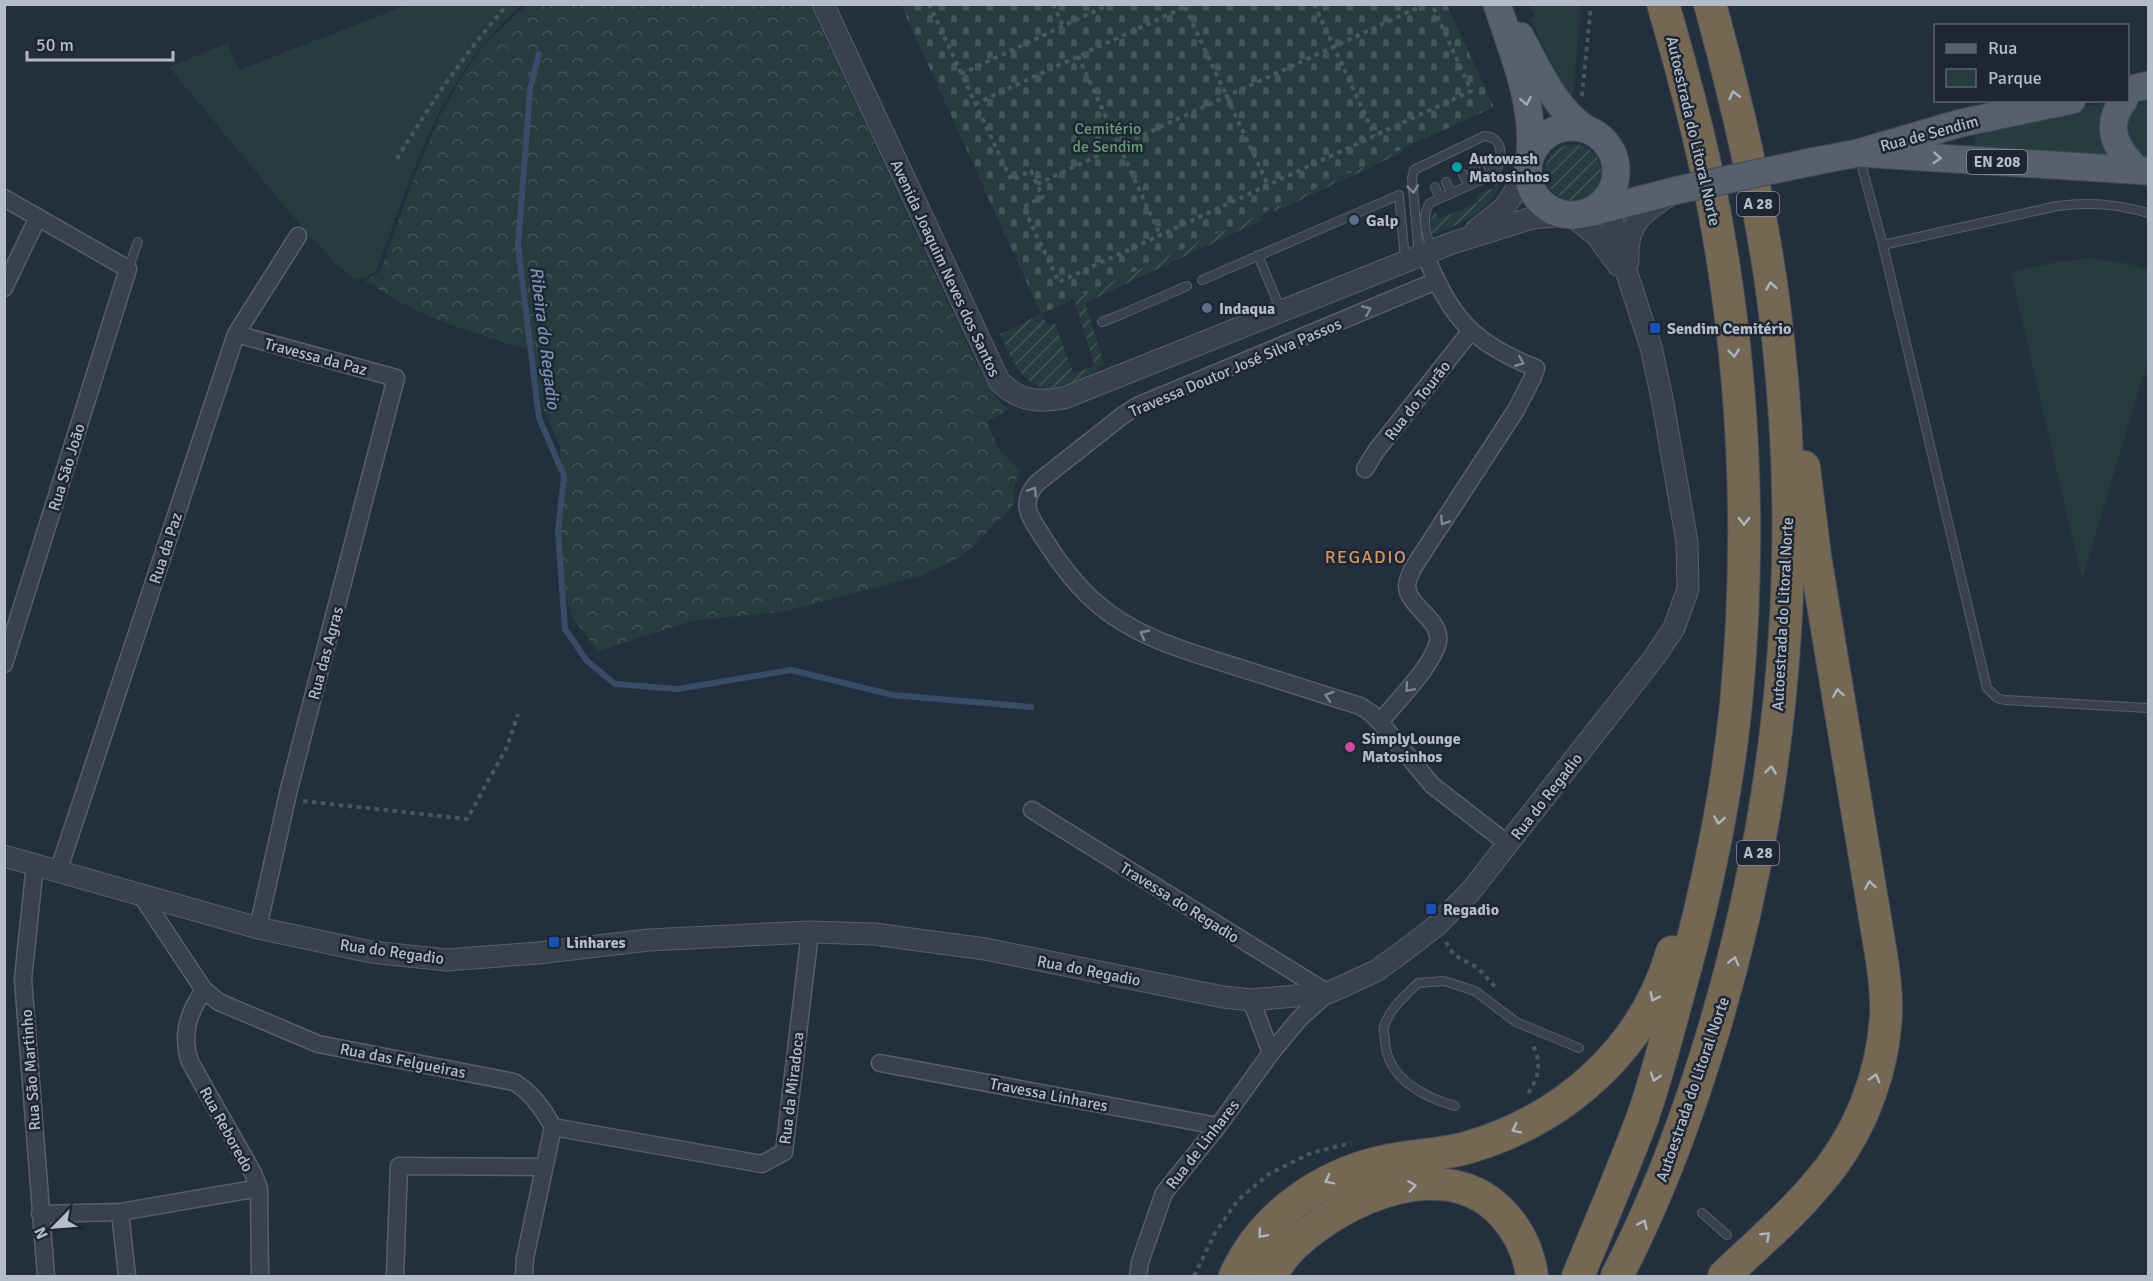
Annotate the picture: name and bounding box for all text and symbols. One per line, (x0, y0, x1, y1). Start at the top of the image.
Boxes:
scale bar (27, 24, 172, 62)
legend (1934, 24, 2129, 102)
text: 50 m (36, 34, 74, 56)
street label: Autoestrada do Litoral Norte (1661, 34, 1725, 228)
text: Rua (1988, 37, 2017, 59)
text: Parque (1988, 67, 2042, 89)
one-way arrow (1728, 90, 1741, 100)
one-way arrow (1519, 95, 1532, 105)
street label: Rua de Sendim (1878, 111, 1981, 157)
park label: Cemitério de Sendim (1072, 119, 1144, 157)
place label: Autowash Matosinhos (1469, 149, 1549, 187)
road number: EN 208 (1967, 150, 2027, 174)
one-way arrow (1932, 152, 1941, 165)
street label: Avenida Joaquim Neves dos Santos (886, 157, 1004, 380)
marker: Autowash Matosinhos (1450, 160, 1464, 174)
one-way arrow (1406, 185, 1419, 194)
road number: A 28 (1737, 192, 1779, 216)
place label: Galp (1366, 211, 1399, 231)
marker: Galp (1347, 213, 1361, 227)
water label: Ribeira do Regadio (525, 266, 565, 412)
one-way arrow (1766, 282, 1778, 291)
place label: Indaqua (1219, 299, 1275, 319)
marker: Indaqua (1200, 301, 1214, 315)
one-way arrow (1360, 305, 1371, 317)
street label: Travessa Doutor José Silva Passos (1126, 314, 1345, 422)
place label: Sendim Cemitério (1667, 319, 1791, 339)
marker: Sendim Cemitério (1648, 321, 1662, 335)
street label: Travessa da Paz (262, 334, 369, 380)
one-way arrow (1727, 348, 1740, 357)
one-way arrow (1514, 355, 1525, 367)
street label: Rua do Tourão (1380, 357, 1455, 444)
street label: Rua São João (44, 421, 90, 513)
one-way arrow (1026, 486, 1037, 497)
street label: Rua da Paz (145, 510, 187, 586)
one-way arrow (1440, 514, 1451, 525)
one-way arrow (1738, 517, 1750, 526)
street label: Autoestrada do Litoral Norte (1768, 517, 1798, 711)
district label: REGADIO (1325, 546, 1407, 568)
street label: Rua das Agras (304, 604, 348, 702)
one-way arrow (1140, 630, 1150, 641)
one-way arrow (1405, 681, 1416, 692)
one-way arrow (1832, 688, 1845, 698)
one-way arrow (1324, 691, 1335, 703)
place label: SimplyLounge Matosinhos (1362, 729, 1461, 767)
marker: SimplyLounge Matosinhos (1343, 740, 1357, 754)
street label: Rua do Regadio (1507, 749, 1587, 844)
one-way arrow (1764, 765, 1777, 774)
one-way arrow (1713, 815, 1726, 825)
road number: A 28 (1737, 841, 1779, 865)
street label: Travessa do Regadio (1116, 858, 1243, 948)
one-way arrow (1864, 881, 1877, 891)
place label: Regadio (1443, 900, 1499, 920)
marker: Regadio (1424, 902, 1438, 916)
place label: Linhares (566, 933, 626, 953)
street label: Rua do Regadio (339, 935, 445, 969)
marker: Linhares (547, 935, 561, 949)
street label: Rua do Regadio (1035, 951, 1142, 991)
one-way arrow (1726, 956, 1739, 966)
one-way arrow (1650, 990, 1662, 1001)
street label: Autoestrada do Litoral Norte (1652, 994, 1734, 1184)
street label: Rua São Martinho (17, 1009, 45, 1131)
street label: Rua da Miradoca (775, 1031, 809, 1146)
street label: Rua das Felgueiras (338, 1039, 467, 1083)
one-way arrow (1650, 1071, 1662, 1082)
one-way arrow (1868, 1073, 1880, 1084)
street label: Travessa Linhares (988, 1074, 1110, 1116)
street label: Rua Reboredo (195, 1083, 258, 1176)
street label: Rua de Linhares (1162, 1096, 1244, 1193)
one-way arrow (1512, 1121, 1523, 1133)
one-way arrow (1325, 1173, 1336, 1184)
one-way arrow (1407, 1180, 1417, 1192)
north arrow (24, 1197, 84, 1257)
one-way arrow (1636, 1220, 1648, 1231)
text: N (30, 1224, 53, 1242)
one-way arrow (1259, 1227, 1270, 1238)
one-way arrow (1759, 1233, 1770, 1244)

